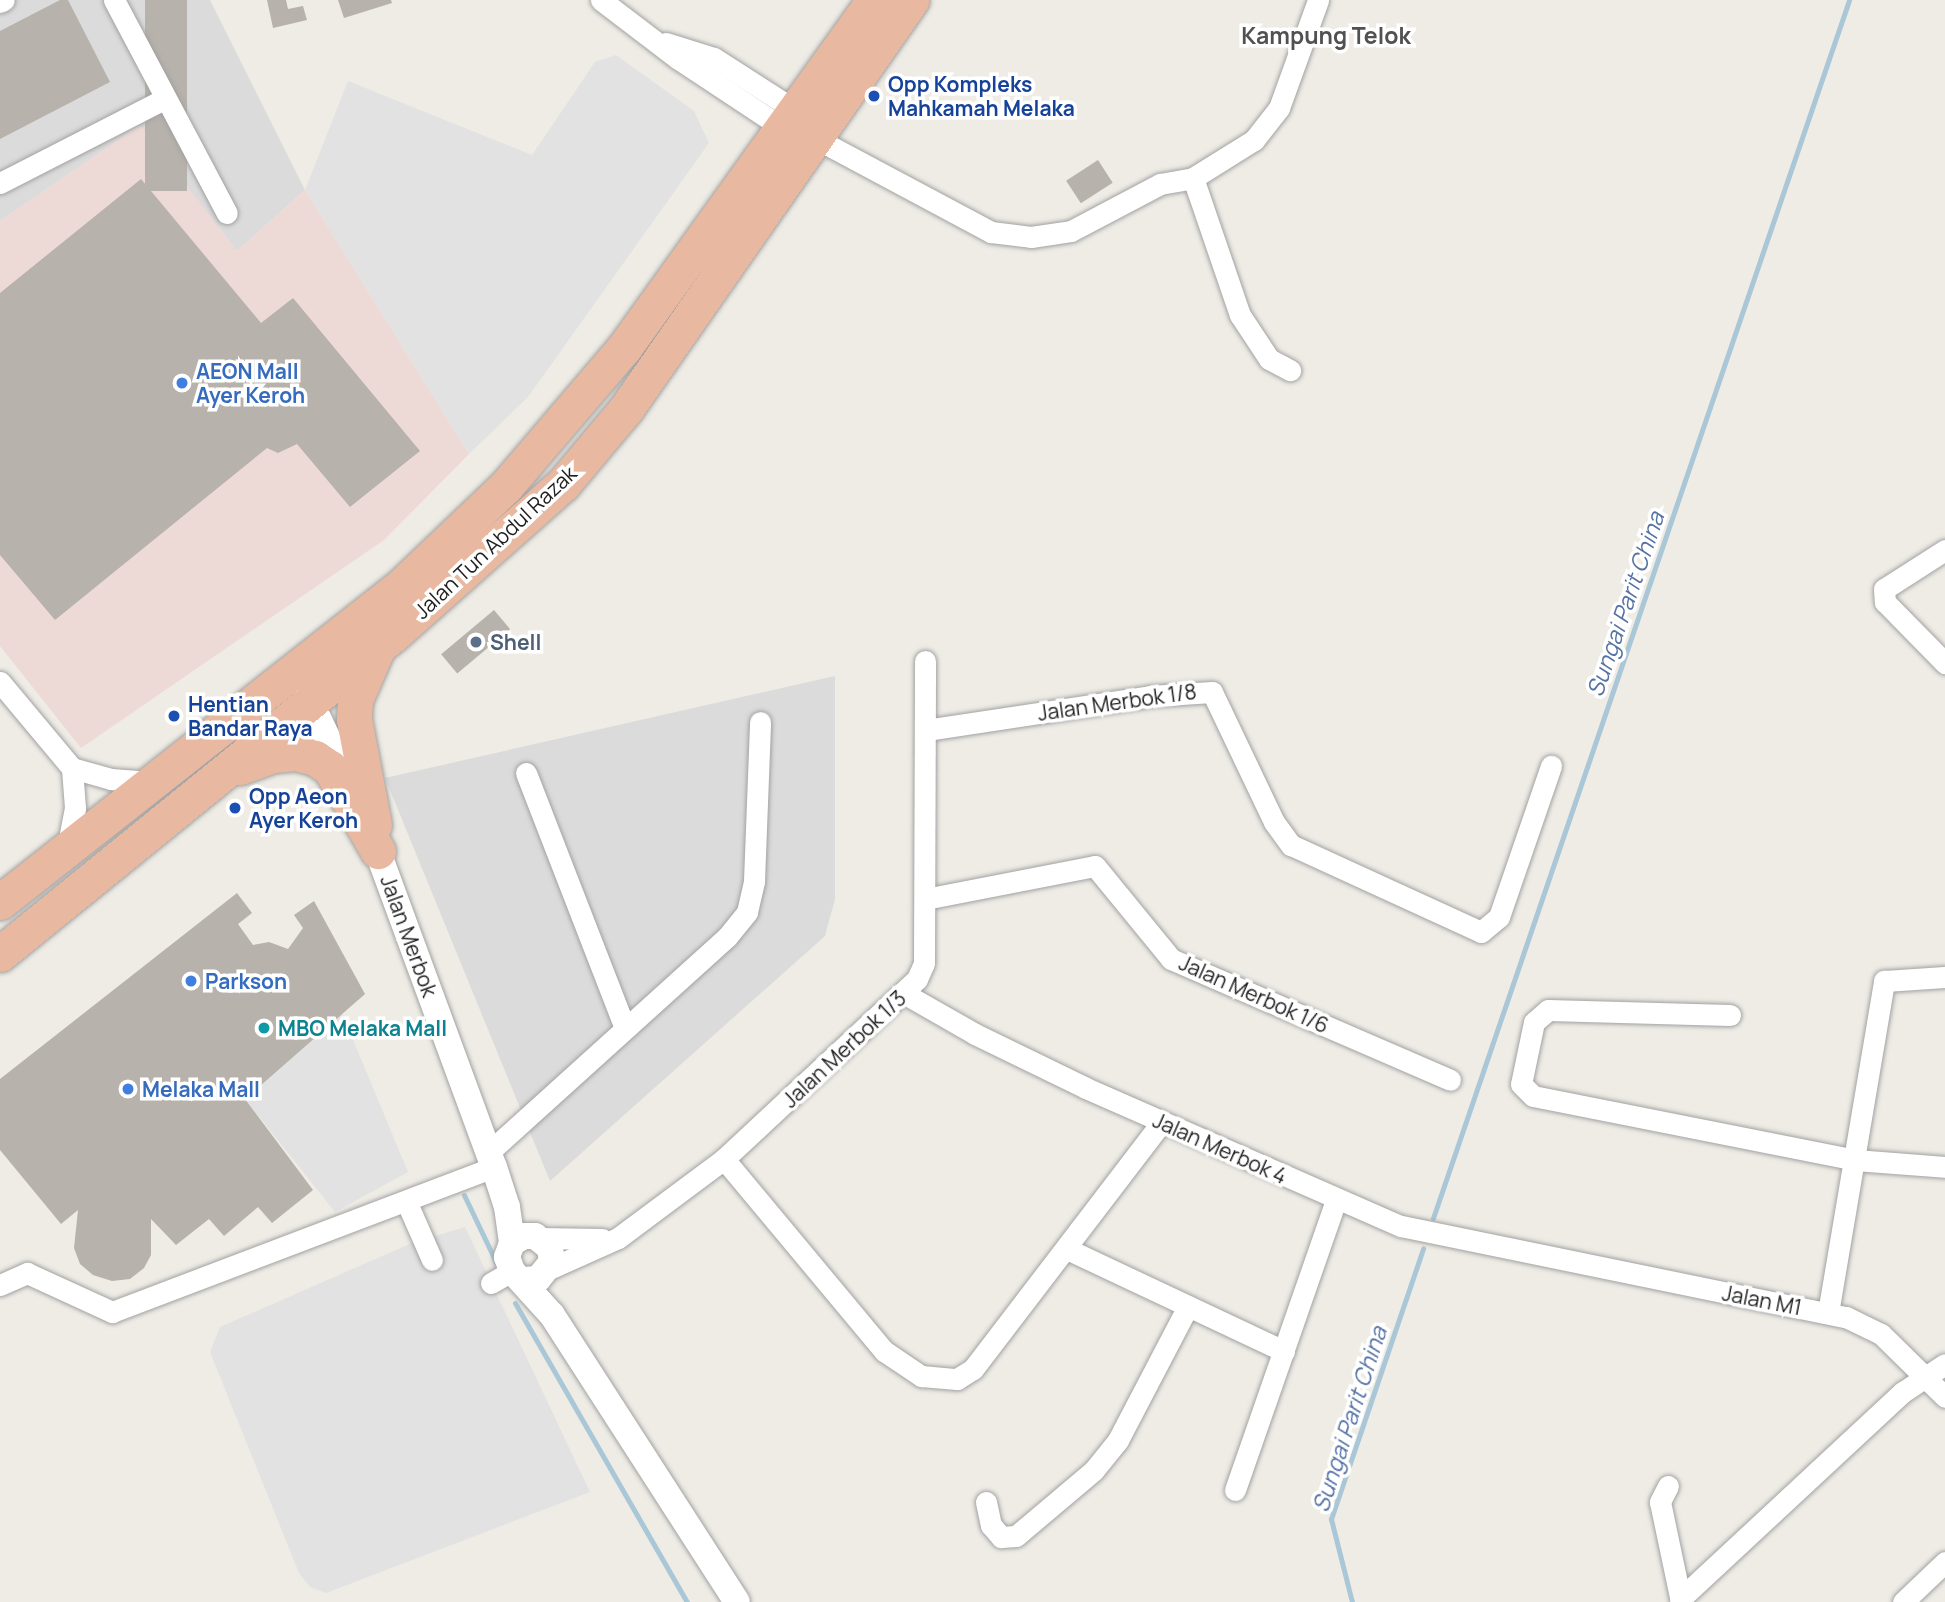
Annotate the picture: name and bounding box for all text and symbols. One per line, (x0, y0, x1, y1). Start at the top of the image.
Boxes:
district label: Kampung Telok (1241, 21, 1411, 49)
place label: Opp Kompleks Mahkamah Melaka (888, 71, 1075, 121)
marker: Opp Kompleks Mahkamah Melaka (866, 88, 882, 104)
place label: AEON Mall Ayer Keroh (196, 358, 305, 408)
marker: AEON Mall Ayer Keroh (174, 375, 190, 391)
street label: Jalan Tun Abdul Razak (409, 460, 581, 624)
water label: Sungai Parit China (1580, 508, 1670, 700)
place label: Shell (490, 629, 541, 655)
marker: Shell (468, 634, 484, 650)
street label: Jalan Merbok 1/8 (1036, 678, 1198, 726)
place label: Hentian Bandar Raya (188, 691, 313, 741)
marker: Hentian Bandar Raya (166, 708, 182, 724)
place label: Opp Aeon Ayer Keroh (249, 783, 358, 833)
marker: Opp Aeon Ayer Keroh (227, 800, 243, 816)
street label: Jalan Merbok (375, 872, 443, 1000)
street label: Jalan Merbok 1/6 (1175, 950, 1333, 1038)
place label: Parkson (205, 968, 287, 994)
marker: Parkson (183, 973, 199, 989)
street label: Jalan Merbok 1/3 (777, 985, 911, 1113)
place label: MBO Melaka Mall (278, 1015, 447, 1041)
marker: MBO Melaka Mall (256, 1020, 272, 1036)
place label: Melaka Mall (142, 1076, 260, 1102)
marker: Melaka Mall (120, 1081, 136, 1097)
street label: Jalan Merbok 4 (1149, 1107, 1291, 1189)
street label: Jalan M1 (1720, 1280, 1804, 1320)
water label: Sungai Parit China (1306, 1323, 1392, 1515)

